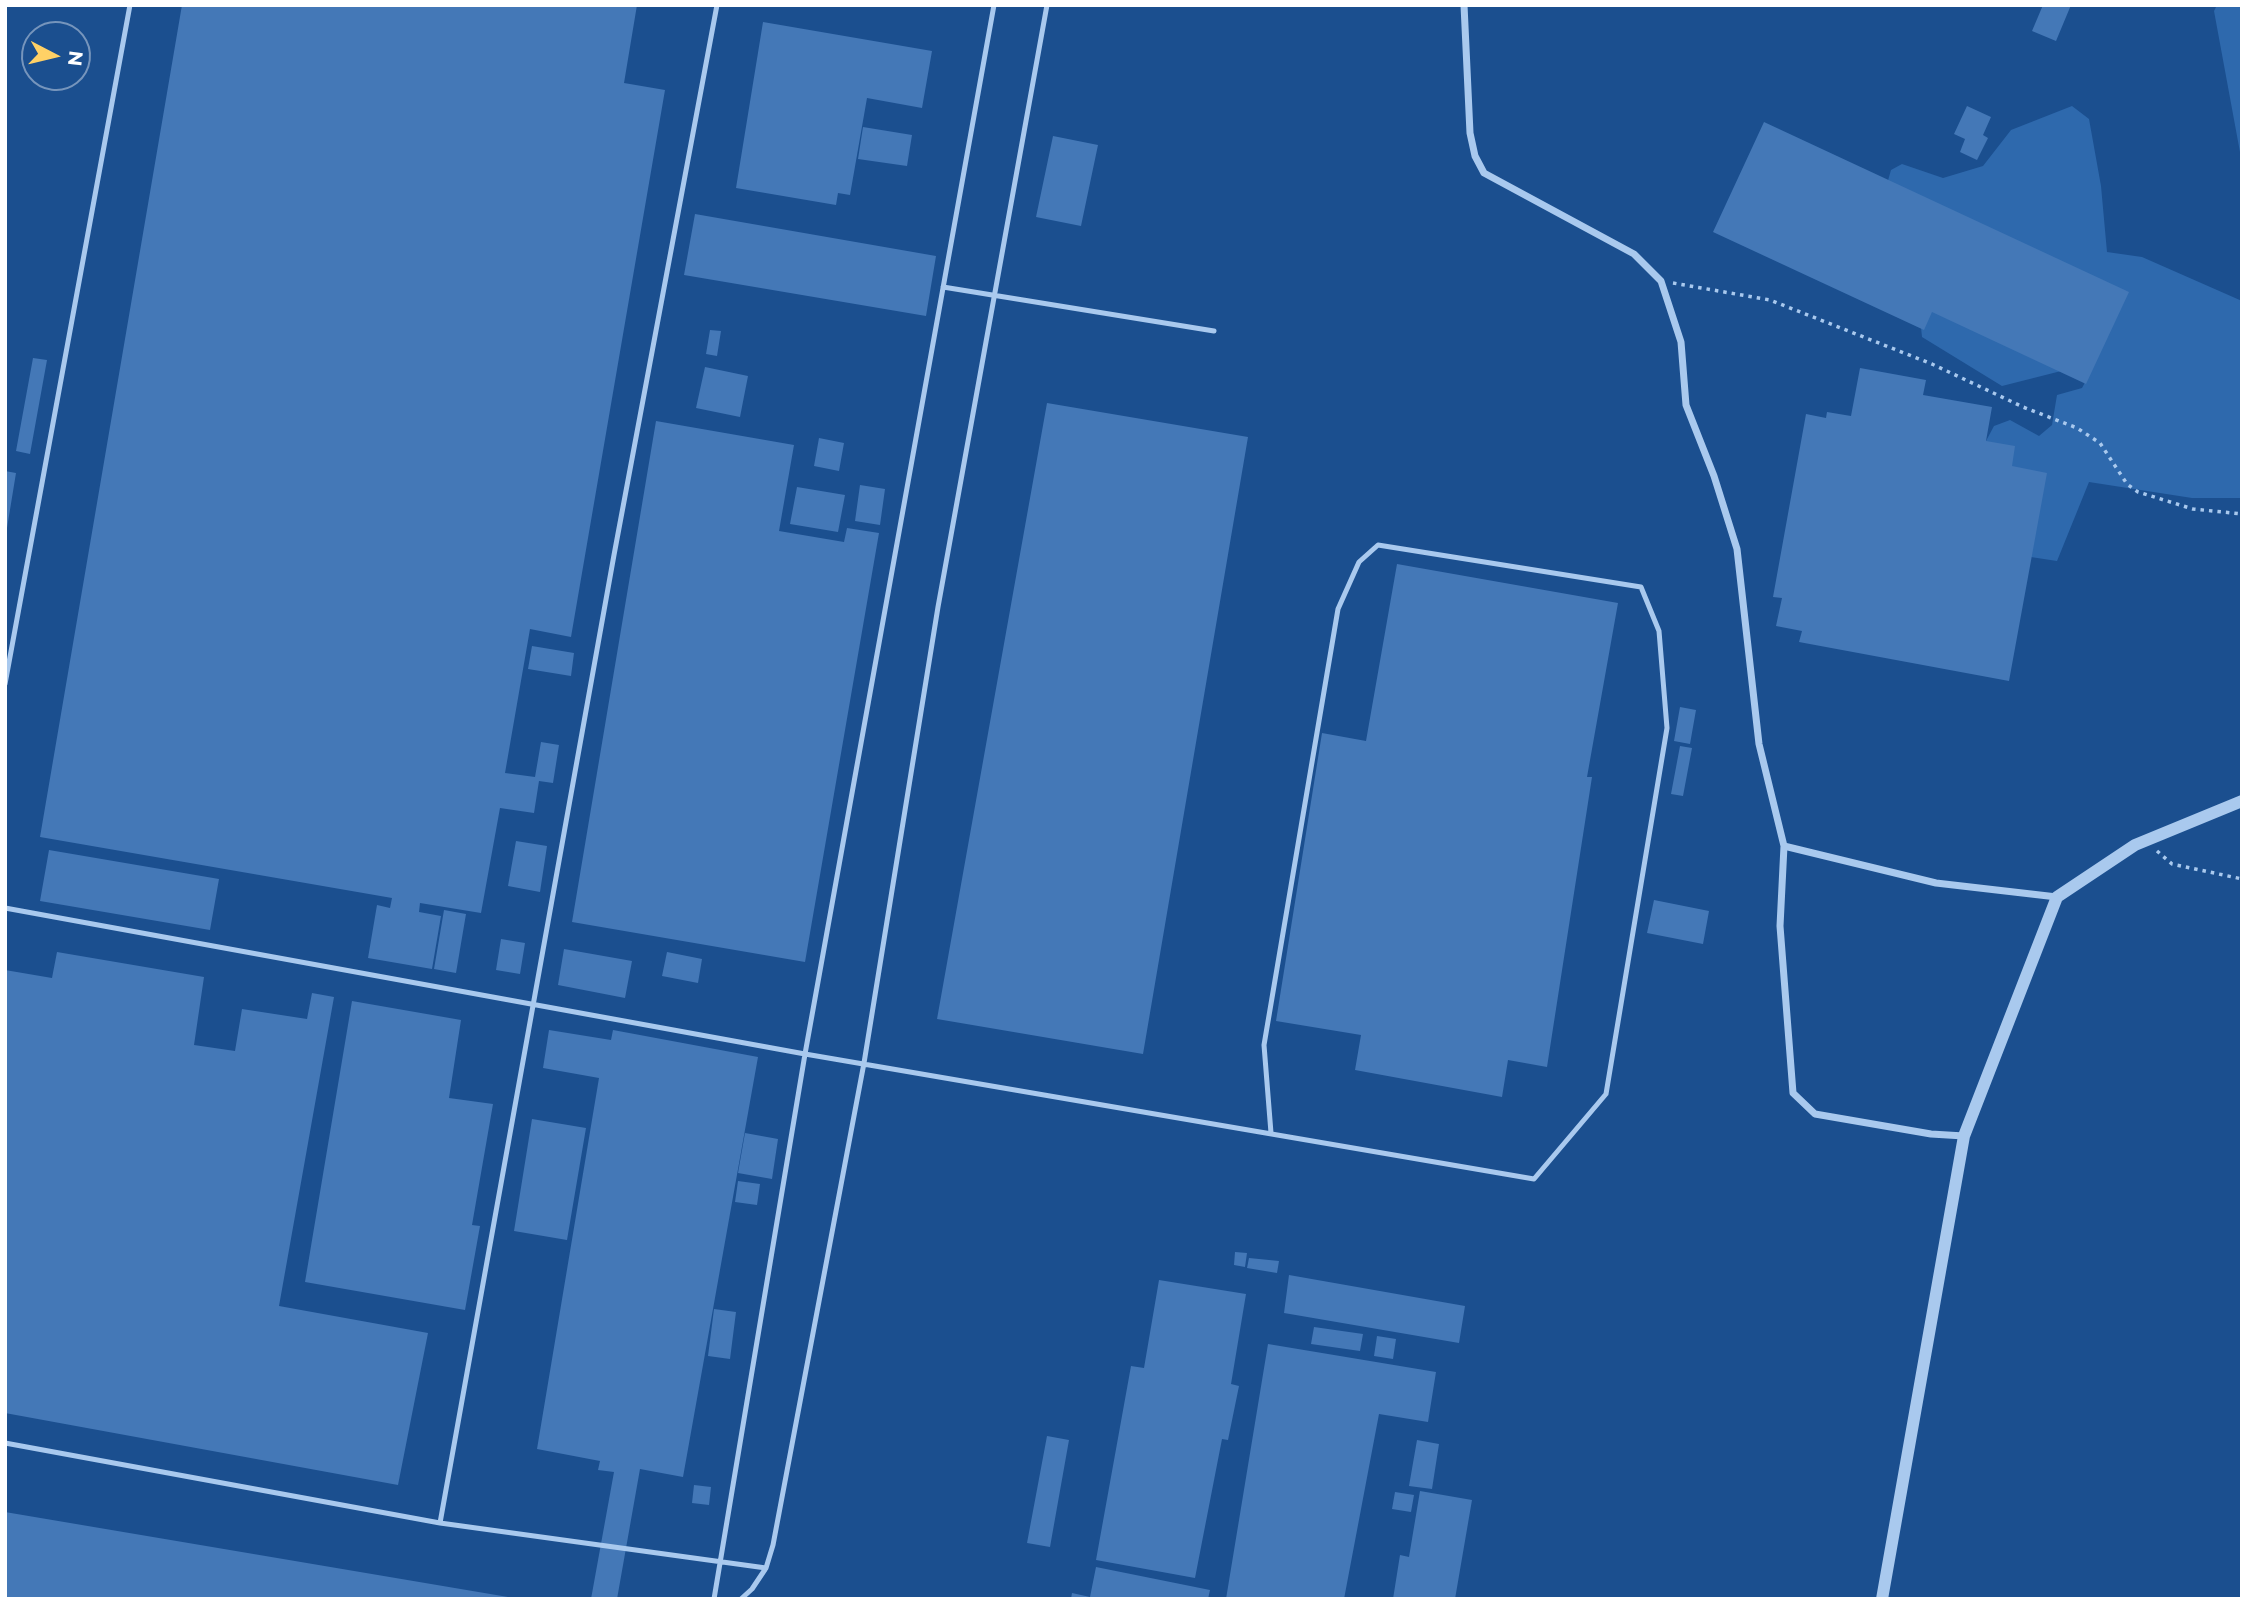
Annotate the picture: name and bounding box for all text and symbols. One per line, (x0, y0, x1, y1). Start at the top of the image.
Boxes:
north arrow (21, 21, 91, 91)
text: N (63, 49, 88, 67)

